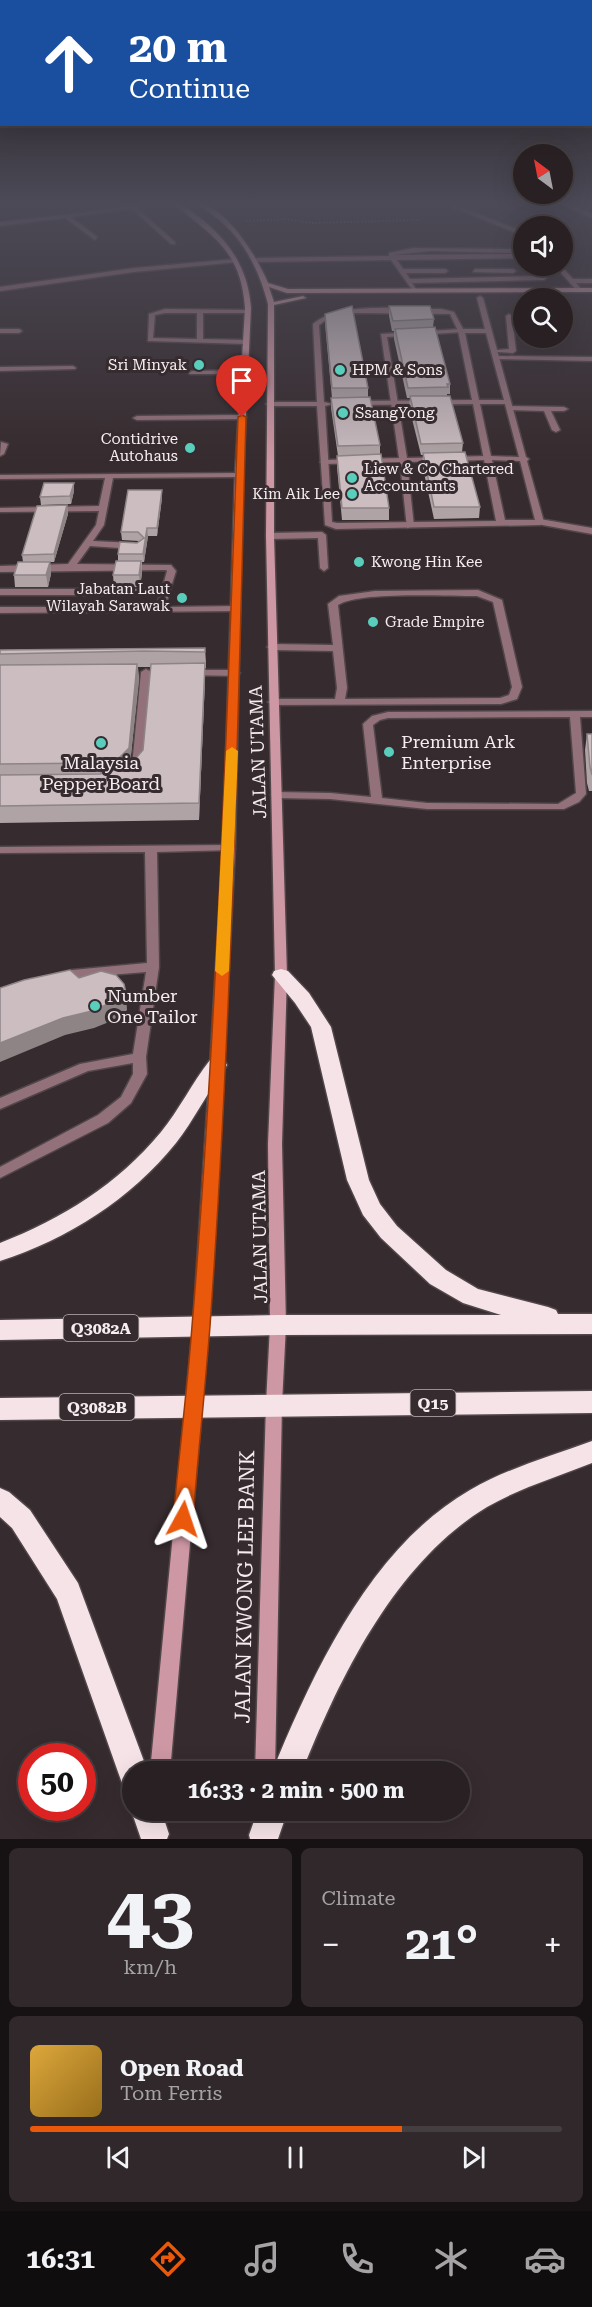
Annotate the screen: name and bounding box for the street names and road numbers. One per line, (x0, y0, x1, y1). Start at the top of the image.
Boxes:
street label: JALAN UTAMA (245, 685, 270, 819)
street label: JALAN UTAMA (248, 1170, 271, 1304)
road number: Q3082A (63, 1315, 138, 1341)
road number: Q15 (410, 1390, 456, 1416)
road number: Q3082B (60, 1394, 134, 1420)
street label: JALAN KWONG LEE BANK (231, 1450, 259, 1724)

